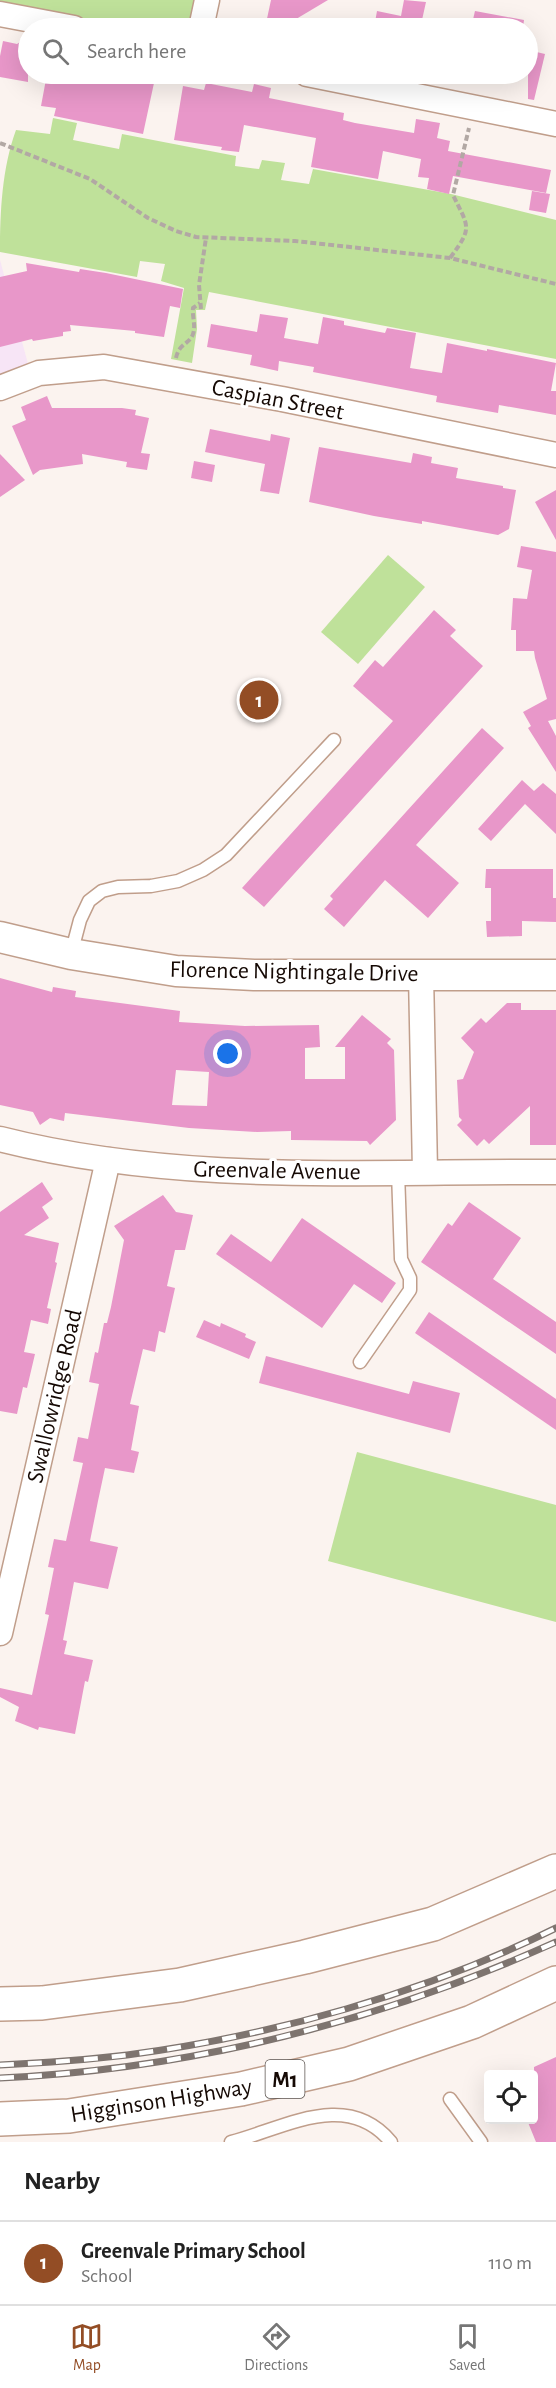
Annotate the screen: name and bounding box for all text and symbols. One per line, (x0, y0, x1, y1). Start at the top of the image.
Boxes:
search box (18, 18, 538, 84)
icon: search (39, 35, 72, 68)
text: Search here (87, 40, 186, 62)
street label: Caspian Street (210, 375, 346, 425)
pin: 1 (240, 678, 278, 722)
street label: Florence Nightingale Drive (169, 958, 419, 986)
your location (213, 1039, 242, 1068)
street label: Greenvale Avenue (193, 1158, 361, 1184)
street label: Swallowridge Road (23, 1307, 87, 1485)
road number: M1 (266, 2060, 304, 2098)
map controls (484, 2070, 538, 2124)
button: locate (484, 2070, 538, 2124)
street label: Higginson Highway (69, 2075, 254, 2127)
text: Nearby (24, 2168, 100, 2194)
text: Greenvale Primary School (81, 2240, 306, 2262)
text: 1 (40, 2253, 47, 2273)
text: 110 m (488, 2253, 532, 2273)
text: School (81, 2266, 133, 2286)
tab: Map (70, 2320, 103, 2375)
tab: Directions (244, 2320, 308, 2375)
tab: Saved (449, 2320, 486, 2375)

